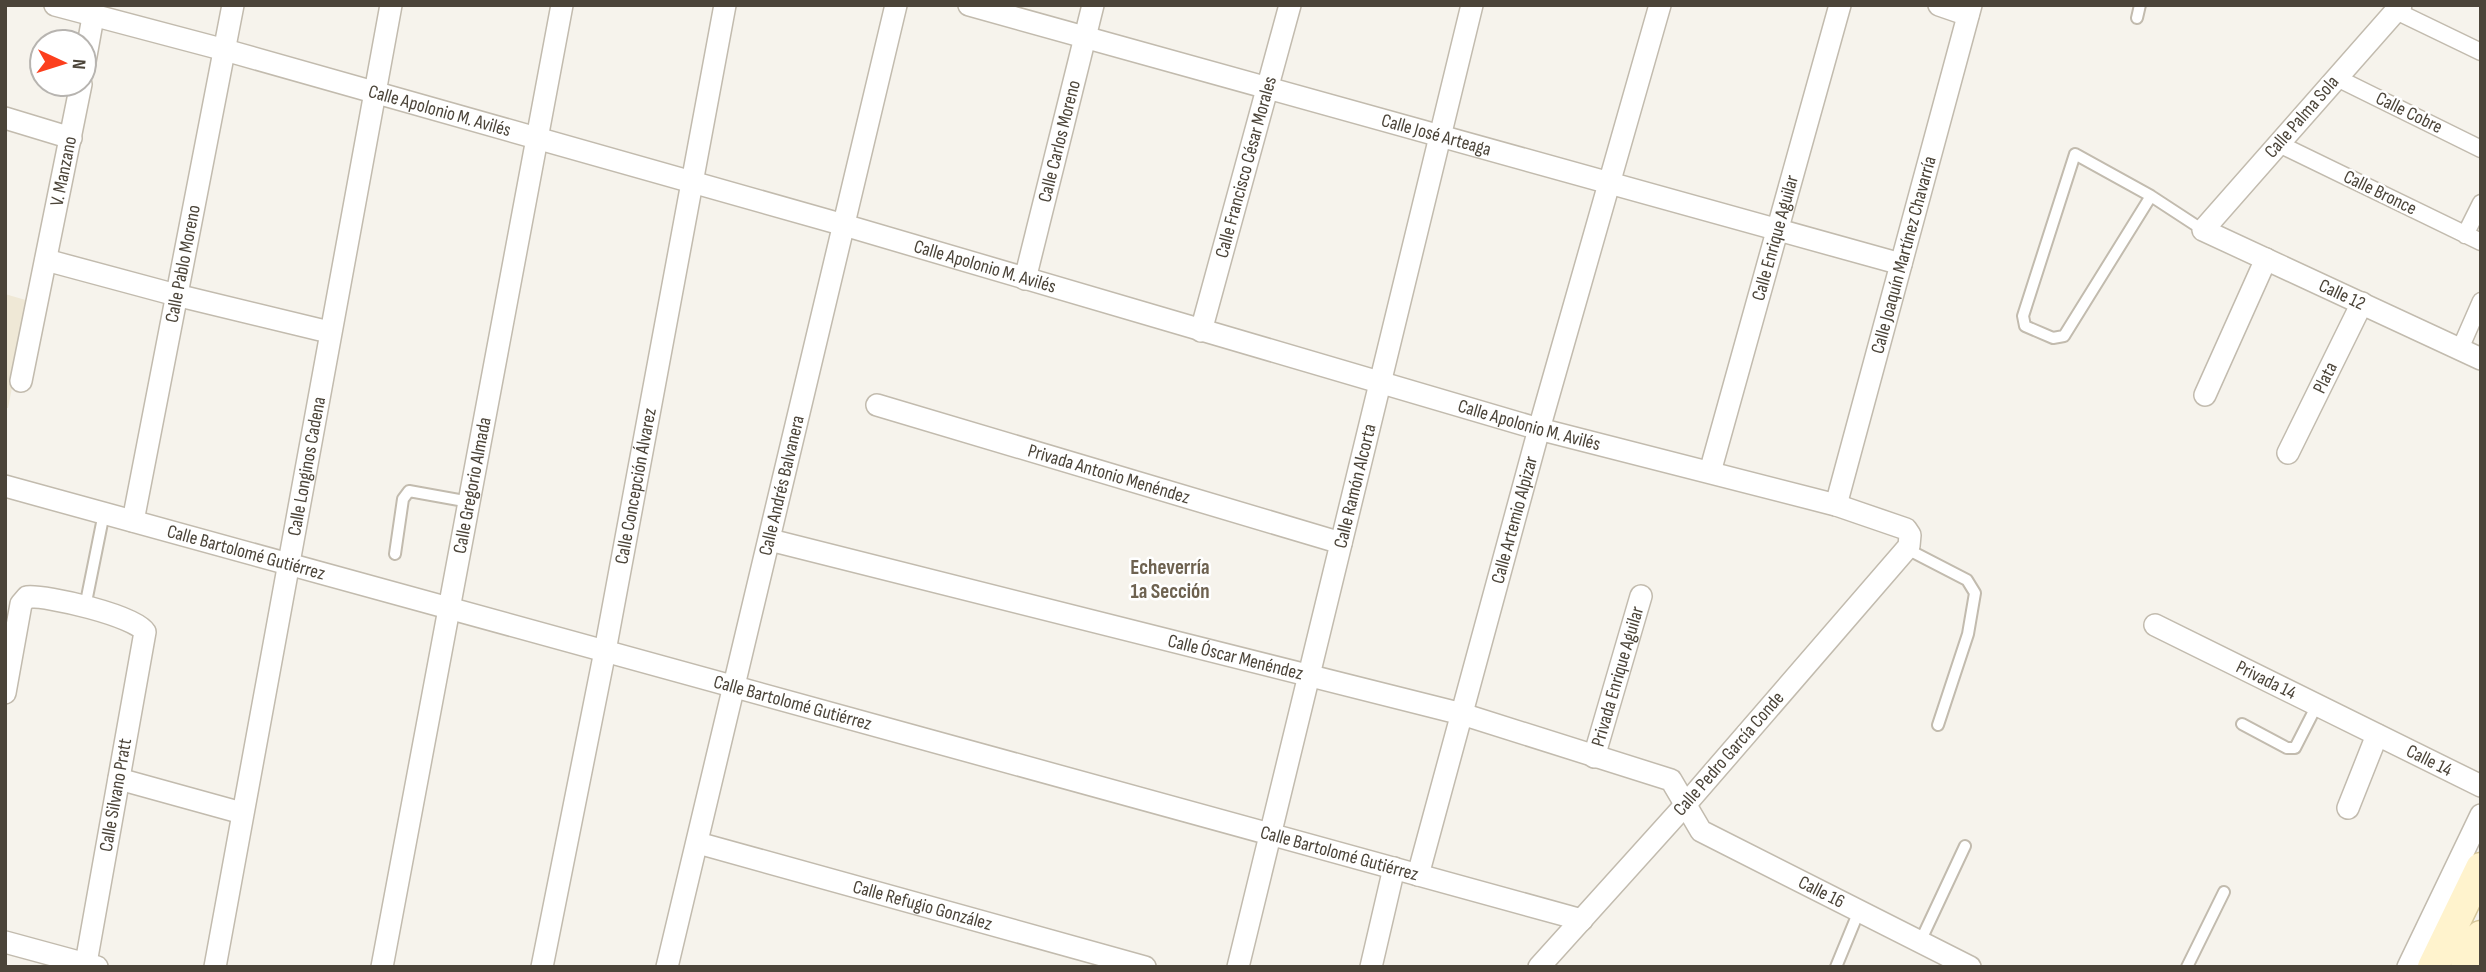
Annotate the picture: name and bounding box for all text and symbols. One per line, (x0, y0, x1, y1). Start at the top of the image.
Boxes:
north arrow (28, 28, 98, 98)
text: N (67, 58, 90, 70)
street label: Calle Palma Sola (2260, 71, 2344, 163)
street label: Calle Francisco César Morales (1210, 74, 1282, 260)
street label: Calle Carlos Moreno (1033, 78, 1085, 205)
street label: Calle Apolonio M. Avilés (366, 80, 514, 142)
street label: Calle Cobre (2372, 87, 2446, 139)
street label: Calle José Arteaga (1379, 109, 1494, 161)
street label: V. Manzano (45, 134, 82, 208)
street label: Calle Joaquín Martínez Chavarría (1866, 154, 1941, 356)
street label: Calle Bronce (2340, 165, 2420, 221)
street label: Calle Enrique Aguilar (1747, 172, 1804, 303)
street label: Calle Pablo Moreno (160, 203, 206, 325)
street label: Calle Apolonio M. Avilés (911, 235, 1059, 298)
street label: Calle 12 (2315, 274, 2369, 315)
street label: Plata (2308, 358, 2343, 397)
street label: Calle Apolonio M. Avilés (1455, 394, 1603, 456)
street label: Calle Longinos Cadena (283, 395, 331, 538)
street label: Calle Concepción Álvarez (610, 406, 661, 566)
street label: Calle Andrés Balvanera (754, 413, 809, 558)
street label: Calle Gregorio Almada (448, 415, 496, 555)
street label: Calle Ramón Alcorta (1329, 422, 1381, 551)
street label: Privada Antonio Menéndez (1025, 439, 1193, 509)
street label: Calle Artemio Alpizar (1486, 453, 1543, 586)
street label: Calle Bartolomé Gutiérrez (164, 520, 328, 585)
district label: Echeverría 1a Sección (1130, 555, 1210, 604)
street label: Privada Enrique Aguilar (1586, 603, 1649, 749)
street label: Calle Óscar Menéndez (1165, 629, 1306, 685)
street label: Privada 14 (2232, 655, 2300, 704)
street label: Calle Bartolomé Gutiérrez (711, 670, 874, 736)
street label: Calle Pedro García Conde (1669, 687, 1789, 821)
street label: Calle Silvano Pratt (95, 736, 137, 853)
street label: Calle 14 (2402, 739, 2456, 782)
street label: Calle Bartolomé Gutiérrez (1258, 821, 1421, 886)
street label: Calle 16 (1795, 871, 1849, 913)
street label: Calle Refugio González (850, 875, 995, 936)

